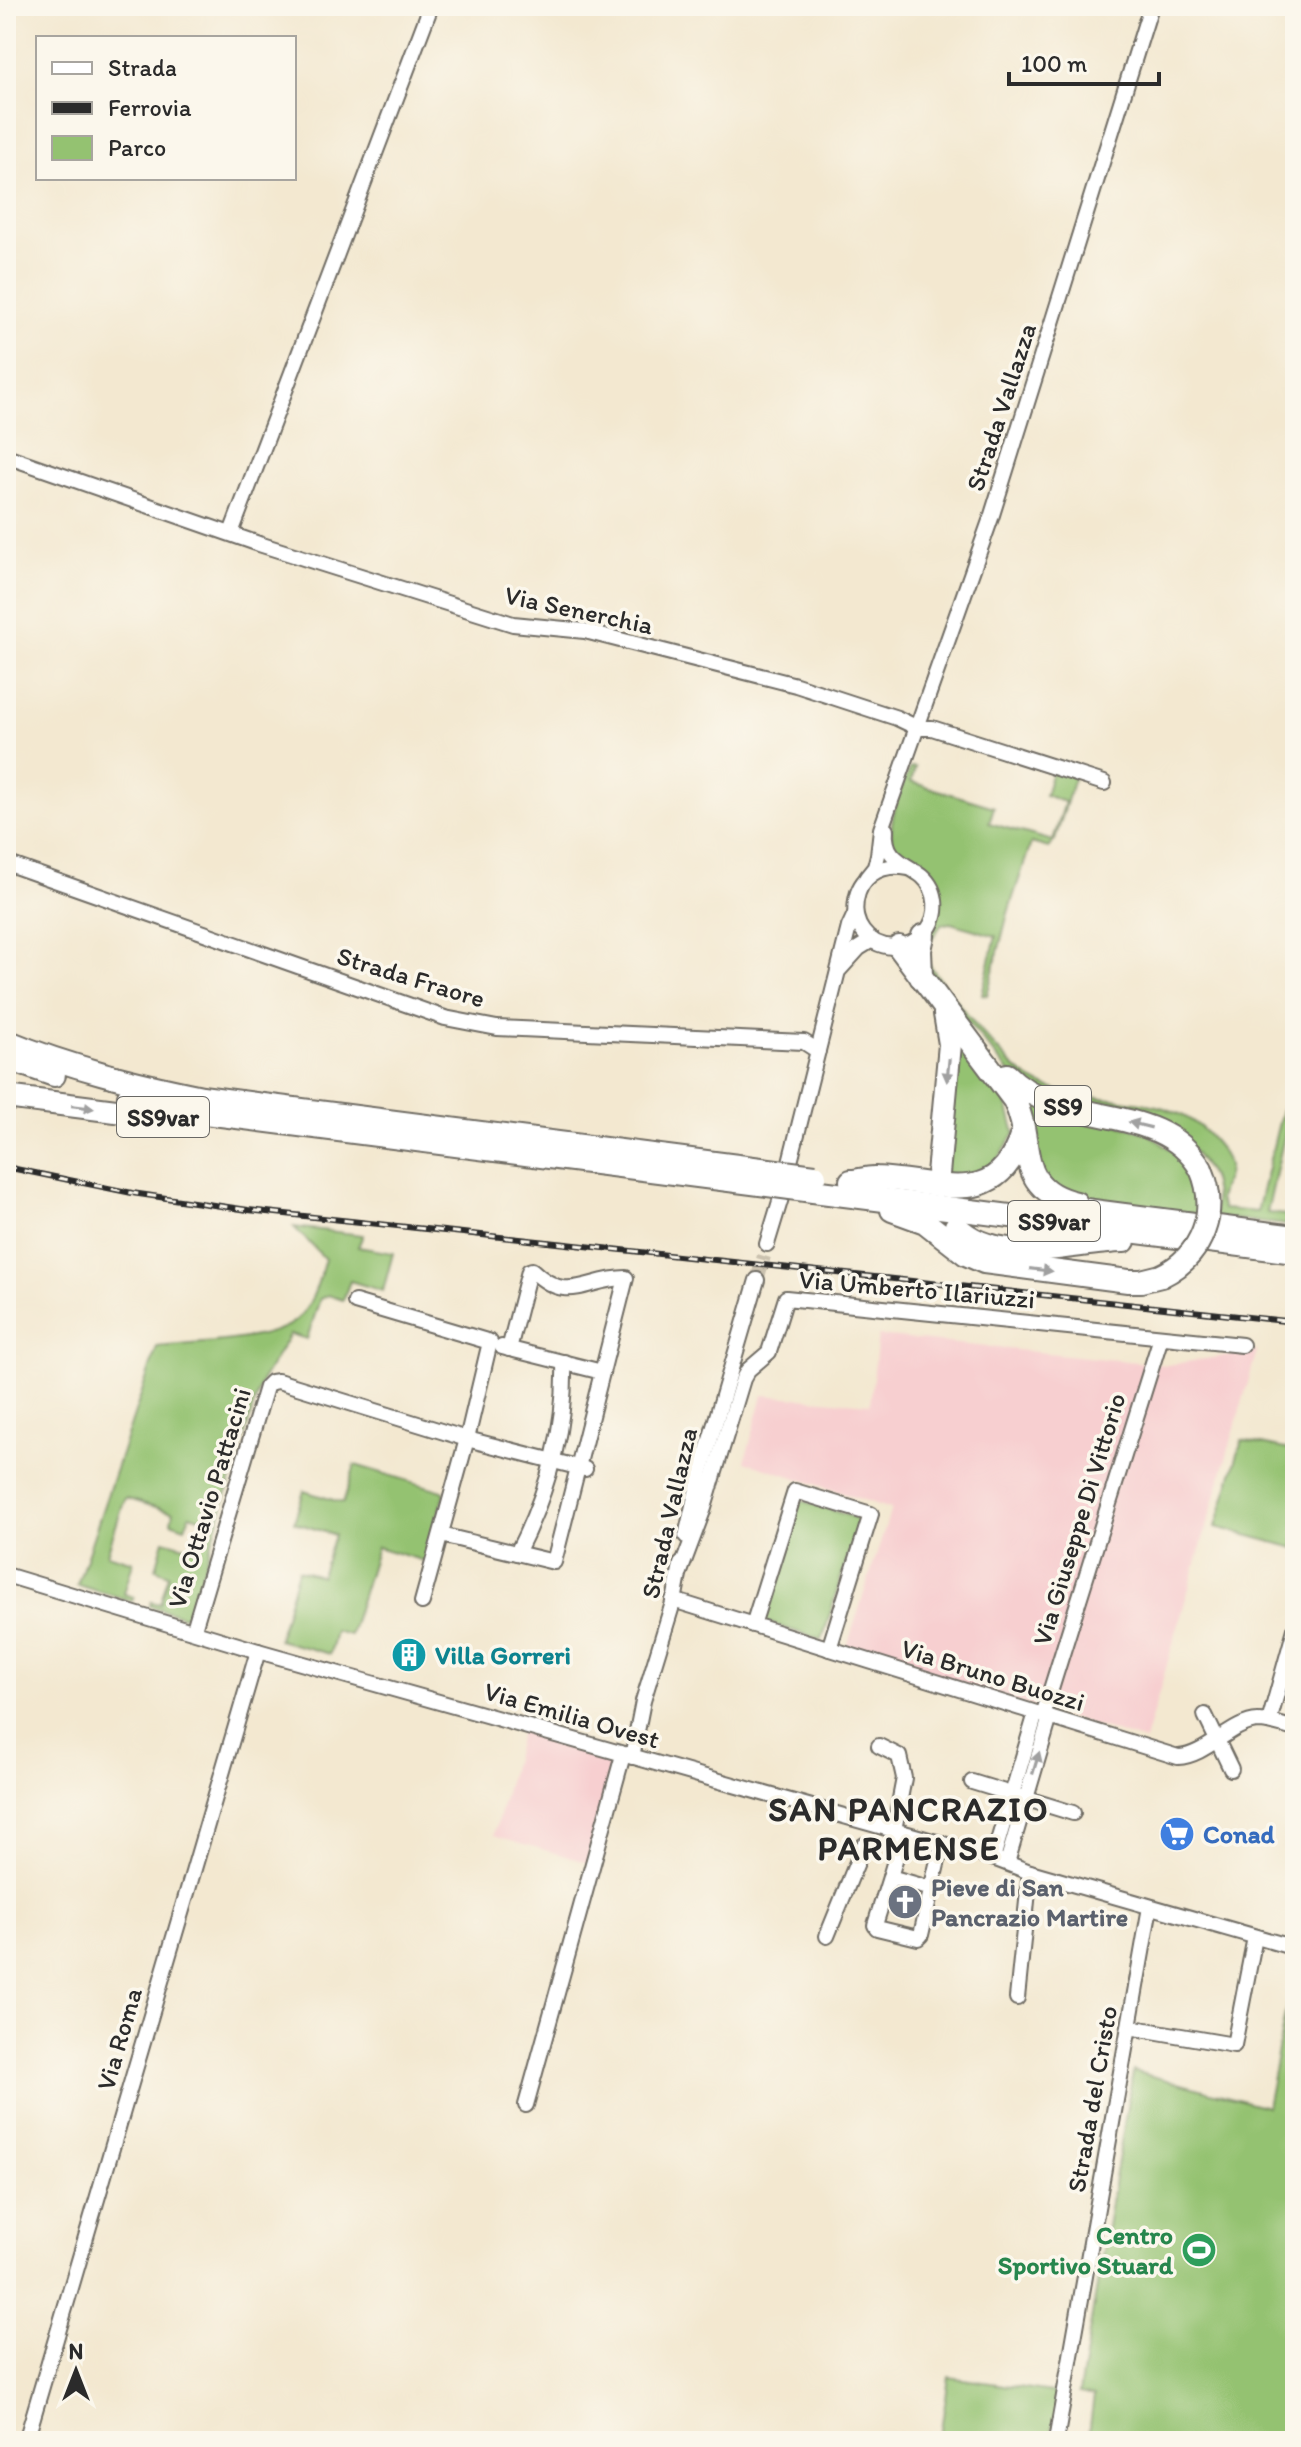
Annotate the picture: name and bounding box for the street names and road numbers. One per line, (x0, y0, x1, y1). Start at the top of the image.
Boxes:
street label: Strada Vallazza (959, 319, 1043, 495)
street label: Via Senerchia (502, 579, 657, 641)
street label: Strada Fraore (333, 939, 489, 1015)
road number: SS9 (1035, 1086, 1091, 1126)
road number: SS9var (117, 1097, 209, 1137)
road number: SS9var (1008, 1201, 1100, 1241)
street label: Via Umberto Ilariuzzi (798, 1263, 1036, 1315)
street label: Via Ottavio Pattacini (160, 1384, 258, 1612)
street label: Via Giuseppe Di Vittorio (1025, 1389, 1133, 1649)
street label: Strada Vallazza (634, 1424, 704, 1602)
street label: Via Bruno Buozzi (897, 1632, 1089, 1718)
street label: Via Emilia Ovest (481, 1675, 664, 1755)
street label: Via Roma (89, 1984, 149, 2094)
street label: Strada del Cristo (1060, 2003, 1124, 2195)

